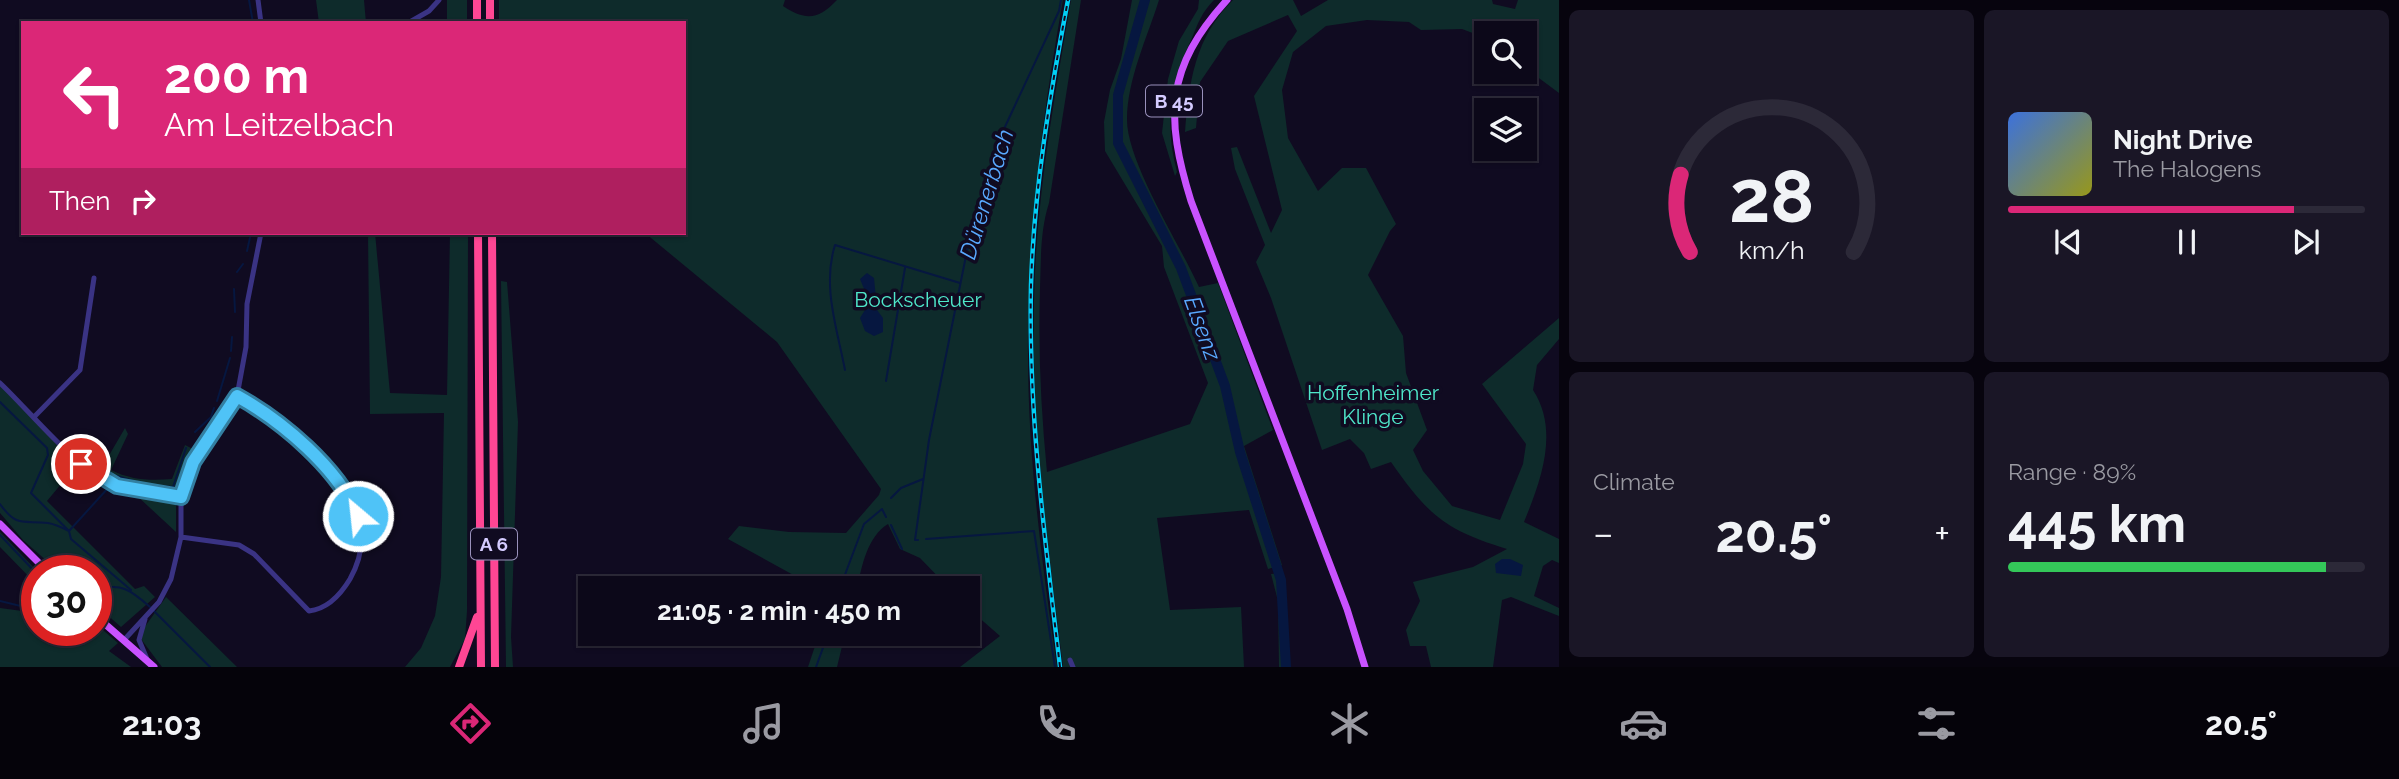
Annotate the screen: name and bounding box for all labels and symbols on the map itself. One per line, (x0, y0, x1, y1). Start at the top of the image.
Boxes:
road number: B 45 (1146, 86, 1202, 116)
water label: Dürenerbach (953, 126, 1019, 262)
park label: Bockscheuer (854, 287, 982, 312)
water label: Elsenz (1179, 292, 1227, 365)
park label: Hoffenheimer Klinge (1307, 380, 1440, 429)
pin (51, 434, 111, 494)
position arrow (321, 479, 395, 553)
road number: A 6 (471, 528, 517, 559)
speed limit sign: 30 (21, 555, 112, 646)

